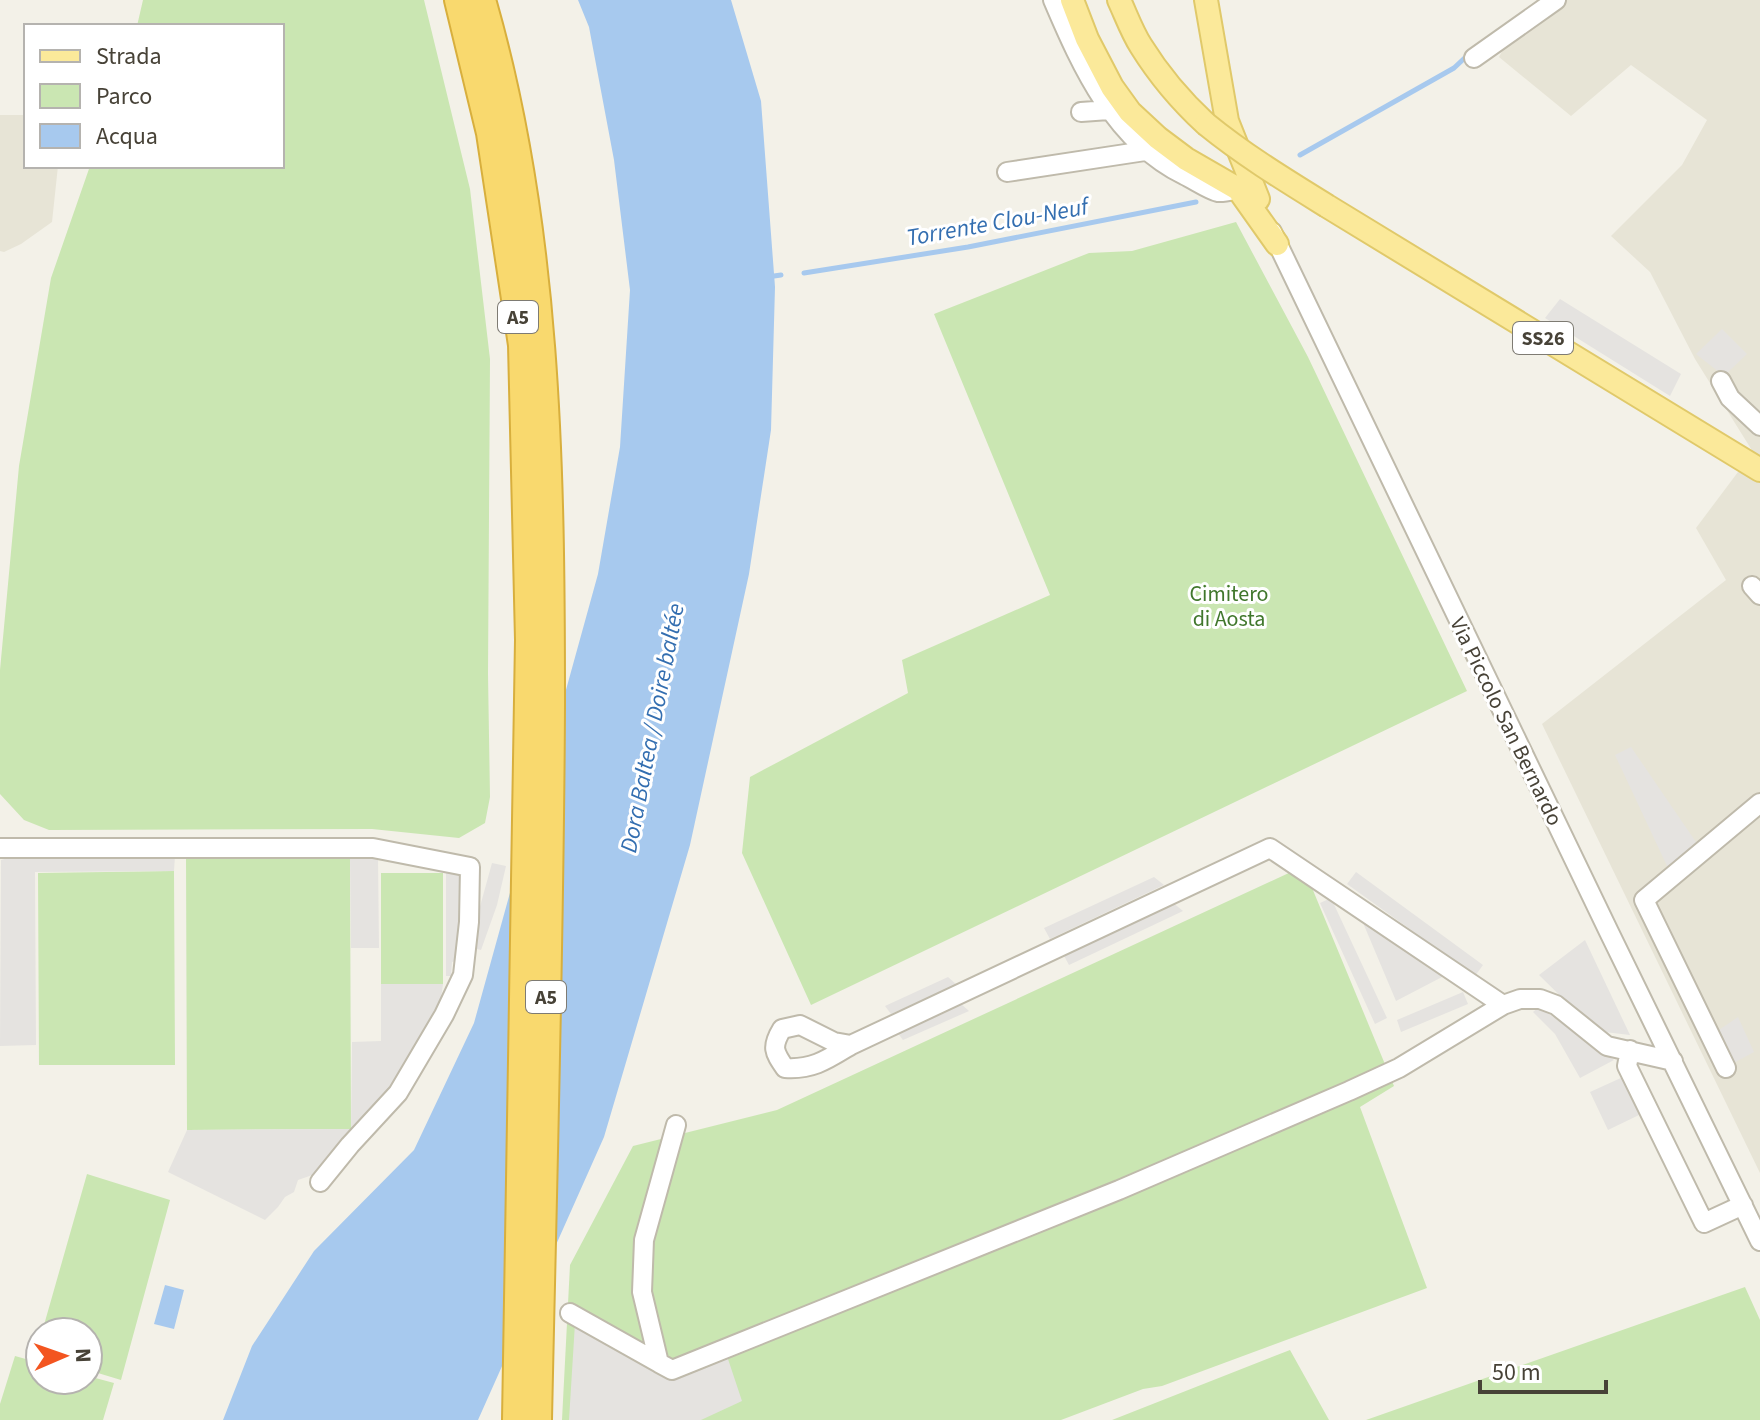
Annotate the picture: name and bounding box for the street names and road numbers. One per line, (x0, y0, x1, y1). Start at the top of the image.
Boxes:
road number: A5 (498, 301, 538, 333)
road number: SS26 (1513, 322, 1573, 354)
street label: Via Piccolo San Bernardo (1442, 612, 1571, 831)
road number: A5 (526, 981, 566, 1013)

